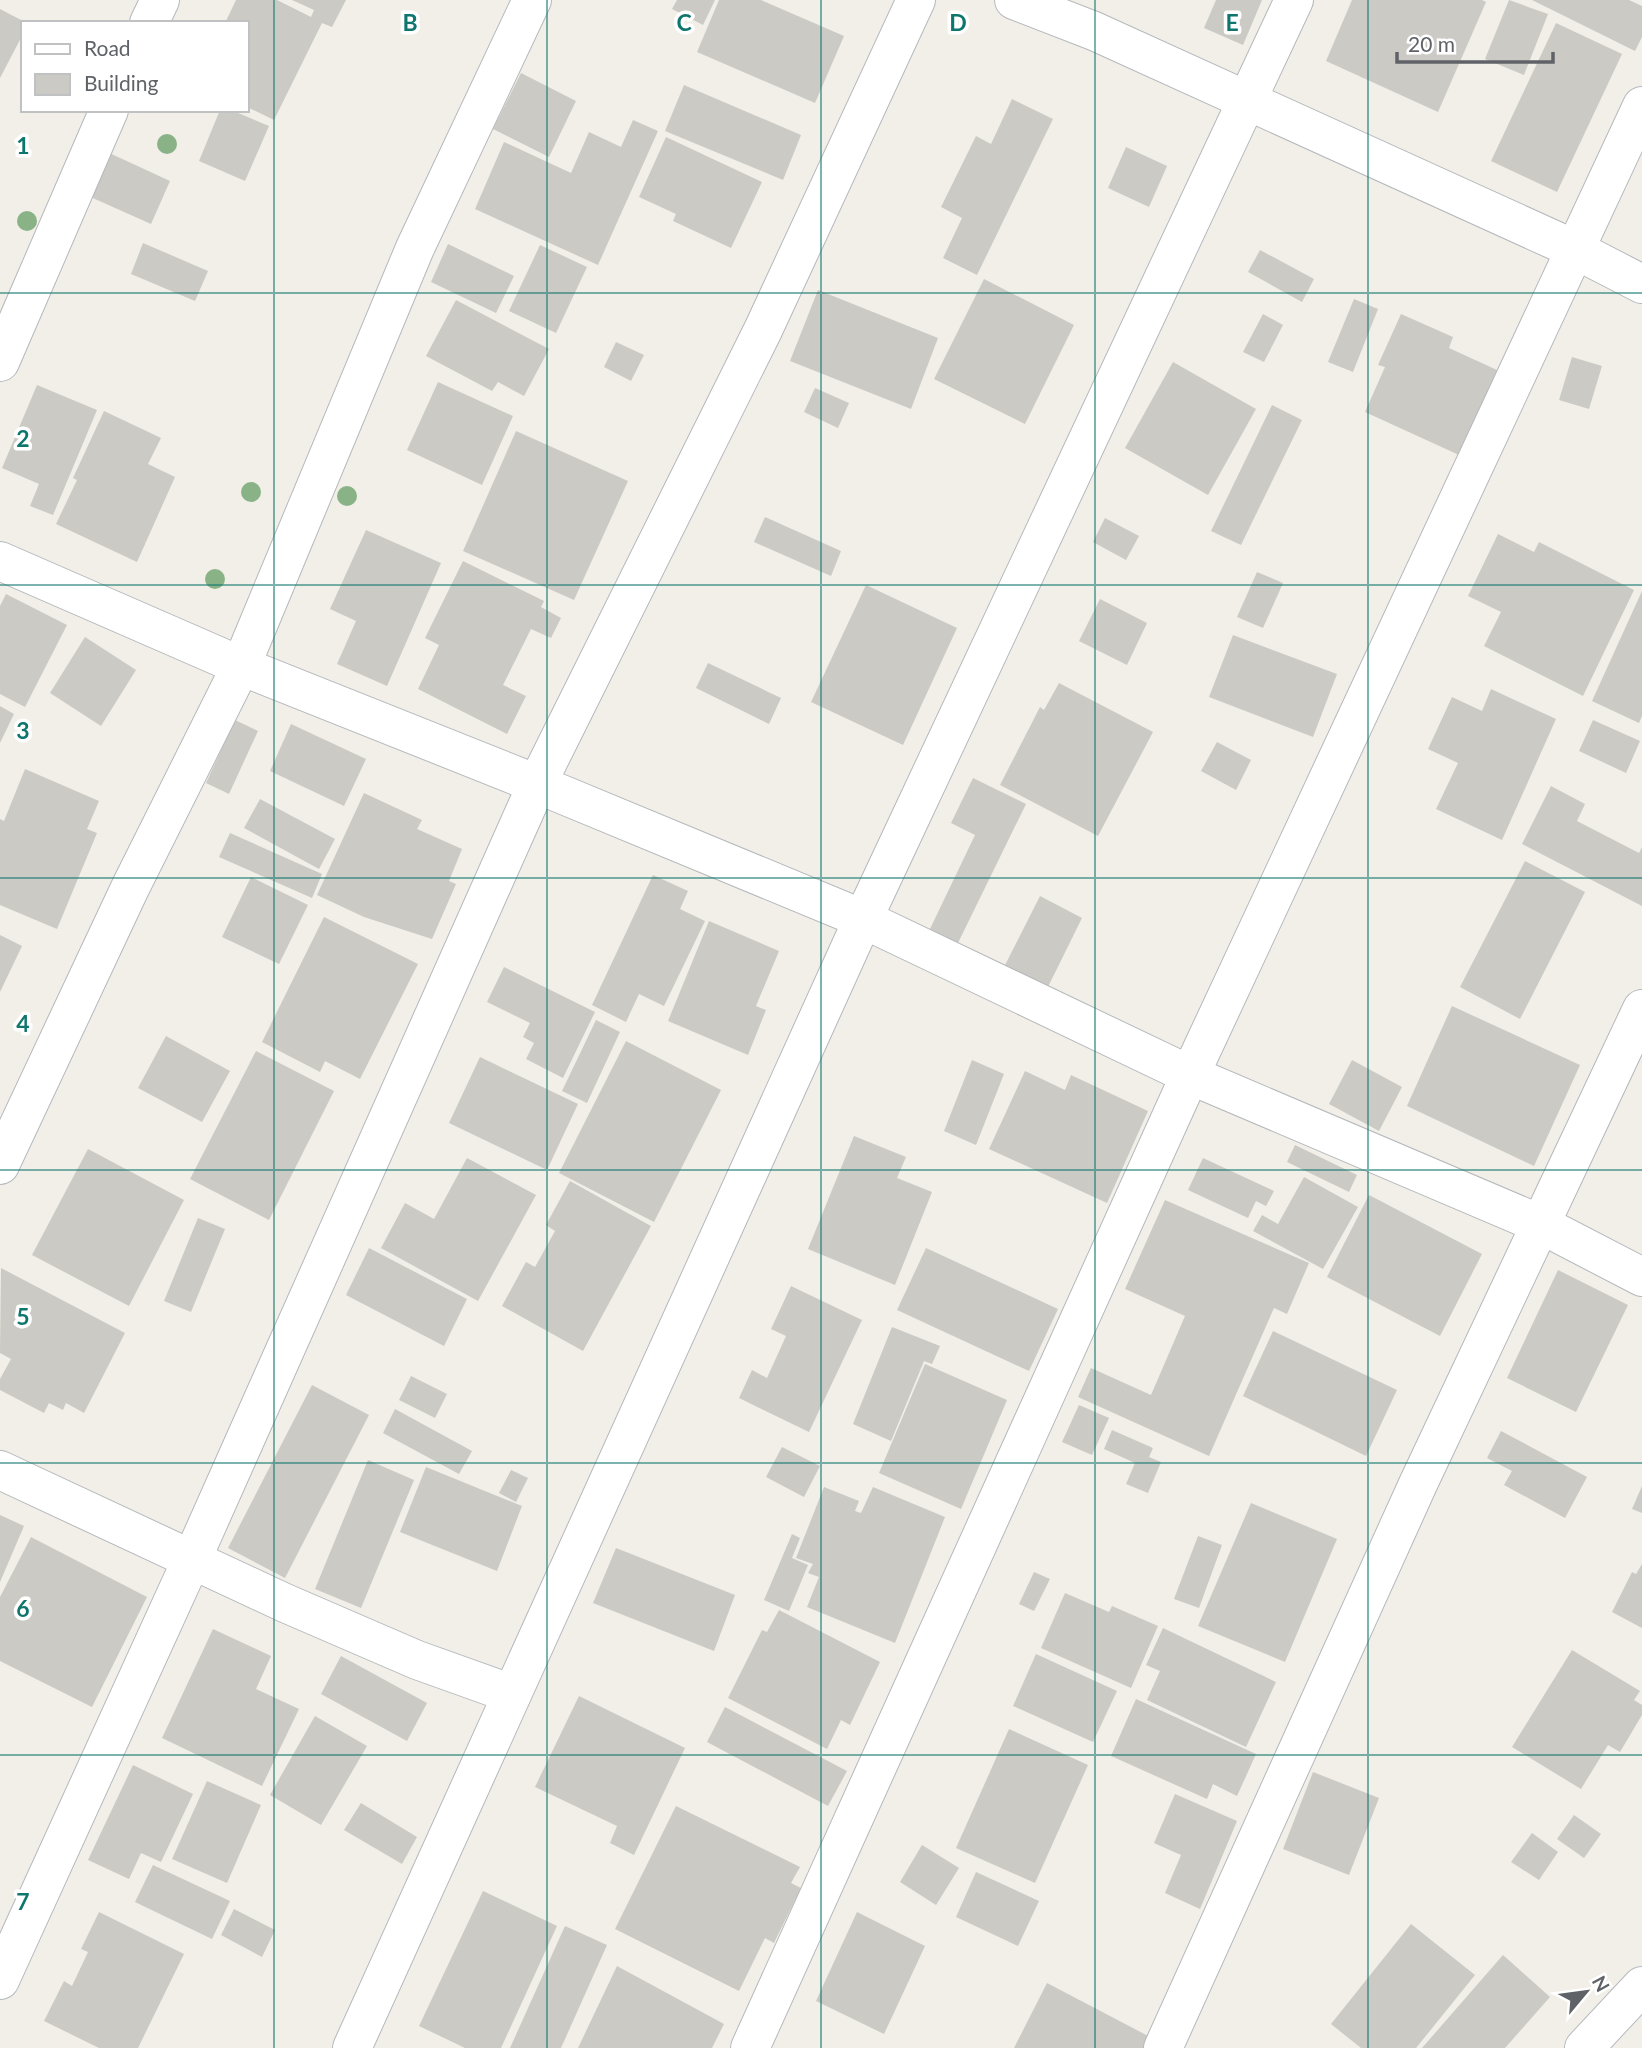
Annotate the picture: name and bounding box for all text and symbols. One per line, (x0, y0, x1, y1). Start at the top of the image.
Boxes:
text: B (402, 8, 418, 36)
text: C (676, 8, 692, 36)
text: D (949, 8, 967, 36)
text: E (1225, 8, 1239, 36)
legend (21, 21, 248, 112)
scale bar (1397, 21, 1553, 65)
text: 20 m (1408, 31, 1455, 56)
text: Road (84, 35, 131, 60)
text: Building (84, 70, 159, 95)
text: 1 (16, 131, 30, 159)
text: 2 (16, 424, 30, 452)
text: 3 (16, 716, 30, 744)
text: 4 (16, 1009, 30, 1037)
text: 5 (16, 1302, 30, 1330)
text: 6 (16, 1594, 30, 1622)
text: 7 (16, 1887, 30, 1915)
north arrow (1551, 1957, 1621, 2027)
text: N (1588, 1972, 1615, 1995)

